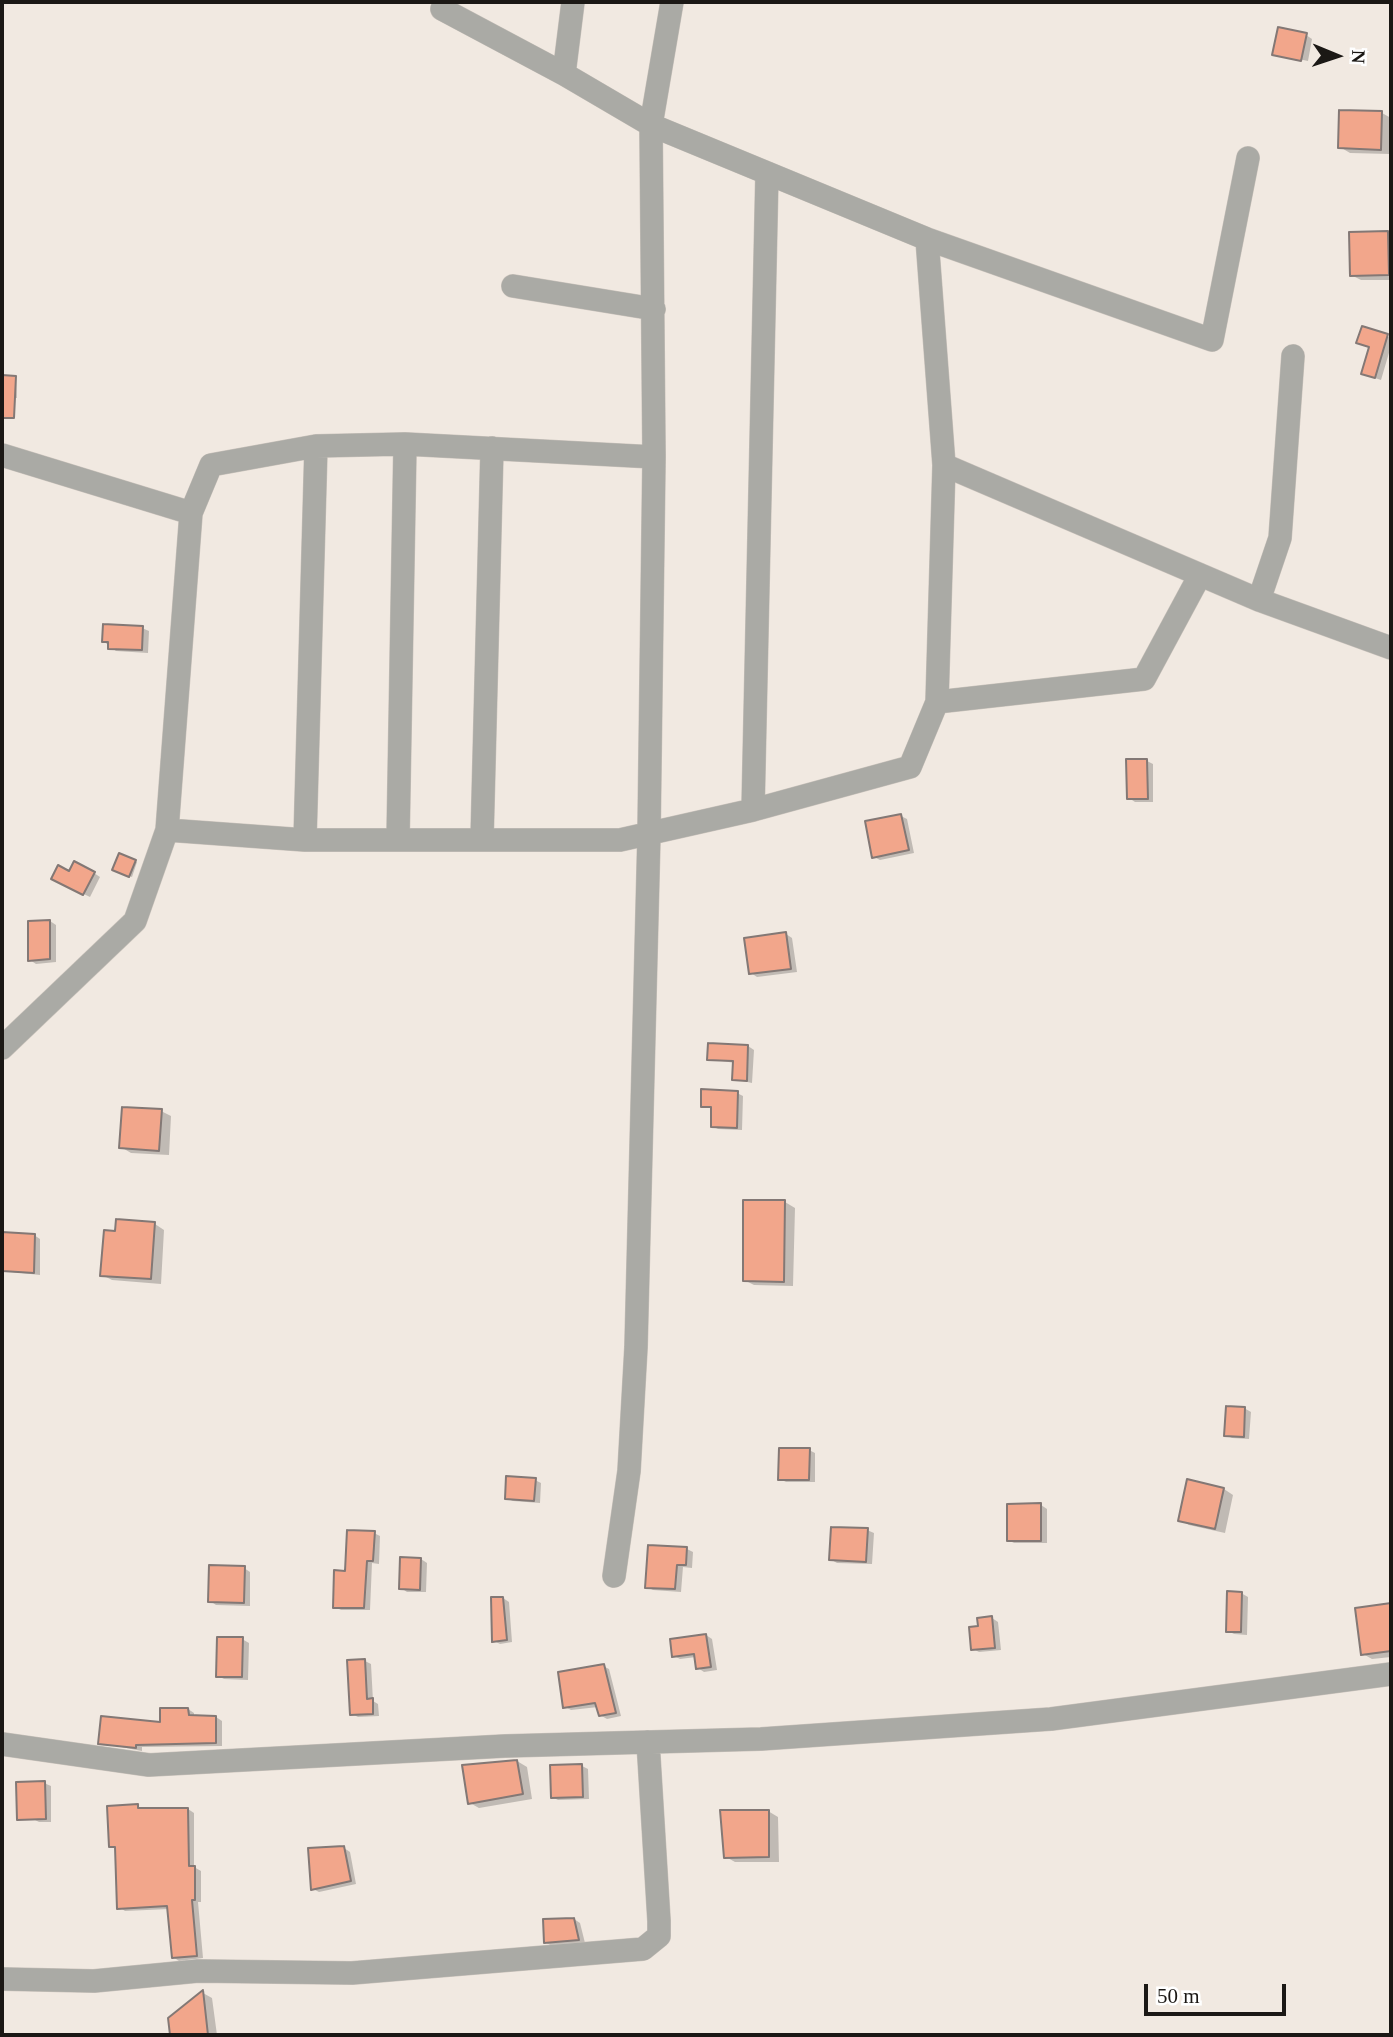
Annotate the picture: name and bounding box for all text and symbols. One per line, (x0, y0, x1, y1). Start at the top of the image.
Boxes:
north arrow (1302, 21, 1372, 91)
text: N (1348, 50, 1369, 64)
scale bar (1148, 1970, 1290, 2014)
text: 50 m (1157, 1984, 1200, 2008)

